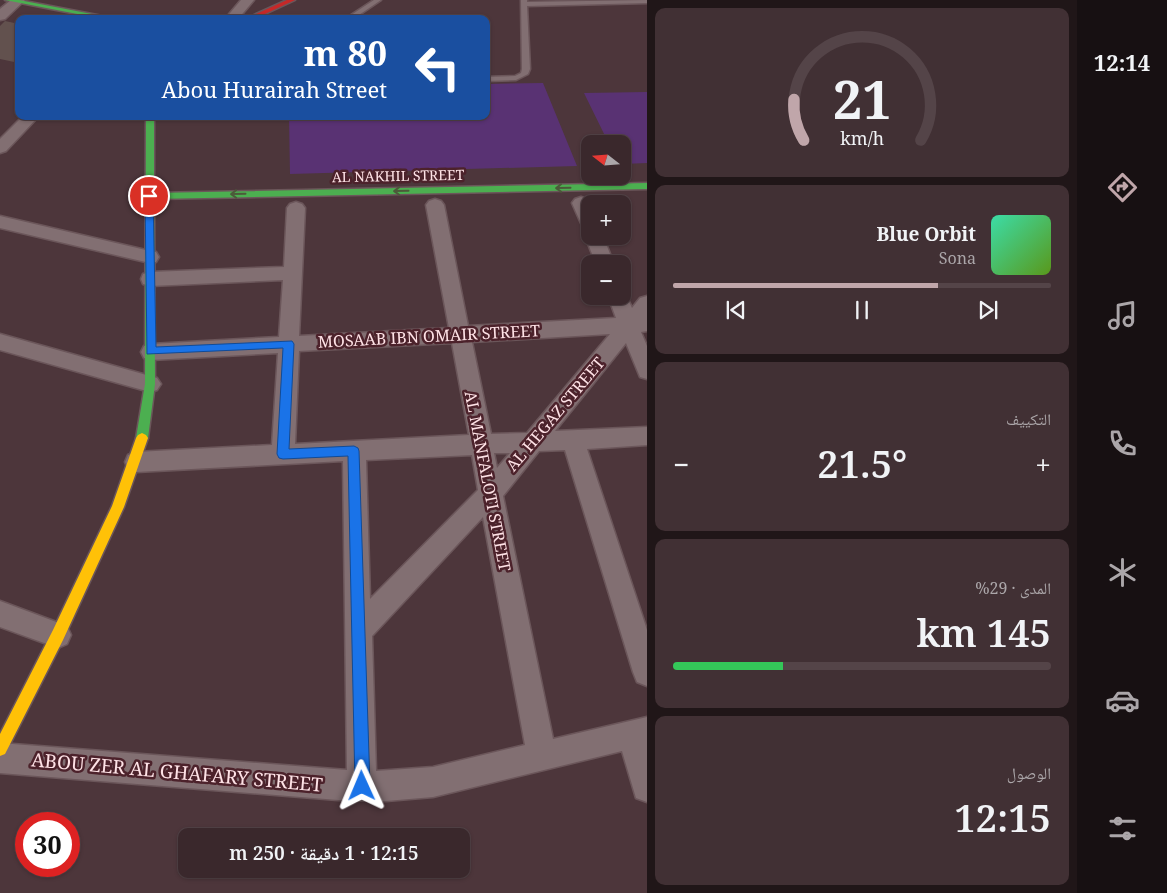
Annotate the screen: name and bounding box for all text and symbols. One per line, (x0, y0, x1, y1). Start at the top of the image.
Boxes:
text: 80 m (304, 29, 387, 76)
icon: left (405, 35, 470, 100)
text: 12:14 (1094, 47, 1150, 77)
text: 21 (833, 63, 891, 134)
text: Abou Hurairah Street (161, 74, 387, 104)
text: km/h (840, 126, 884, 150)
north arrow (581, 135, 631, 185)
map controls (581, 135, 631, 305)
street label: AL NAKHIL STREET (332, 165, 465, 186)
icon: directions (1105, 170, 1140, 205)
pin (128, 175, 170, 217)
icon: arrive (135, 182, 163, 210)
one-way arrow (556, 183, 572, 193)
one-way arrow (393, 186, 410, 196)
one-way arrow (231, 190, 247, 199)
button: + (581, 195, 631, 245)
text: Blue Orbit (876, 221, 976, 247)
text: Sona (939, 247, 976, 269)
button: − (581, 255, 631, 305)
icon: previous (722, 296, 750, 324)
icon: pause (848, 296, 876, 324)
icon: next (974, 296, 1002, 324)
icon: music (1105, 298, 1140, 333)
street label: MOSAAB IBN OMAIR STREET (317, 319, 541, 353)
street label: AL HEGAZ STREET (501, 352, 609, 476)
street label: AL MANFALOTI STREET (460, 389, 516, 573)
text: التكييف (1006, 408, 1051, 430)
icon: phone (1105, 426, 1140, 461)
text: 21.5° (817, 437, 907, 489)
text: − (673, 445, 689, 483)
text: + (1035, 445, 1051, 483)
icon: climate (1105, 555, 1140, 590)
text: المدى · 29% (975, 577, 1051, 599)
text: 145 km (917, 606, 1051, 658)
icon: car (1105, 683, 1140, 718)
street label: ABOU ZER AL GHAFARY STREET (30, 746, 324, 798)
position arrow (335, 759, 387, 811)
text: الوصول (1007, 762, 1051, 784)
text: 12:15 (954, 791, 1051, 843)
icon: filters (1105, 811, 1140, 846)
speed limit sign: 30 (15, 812, 80, 877)
text: 12:15 · 1 دقيقة · 250 m (229, 840, 419, 866)

